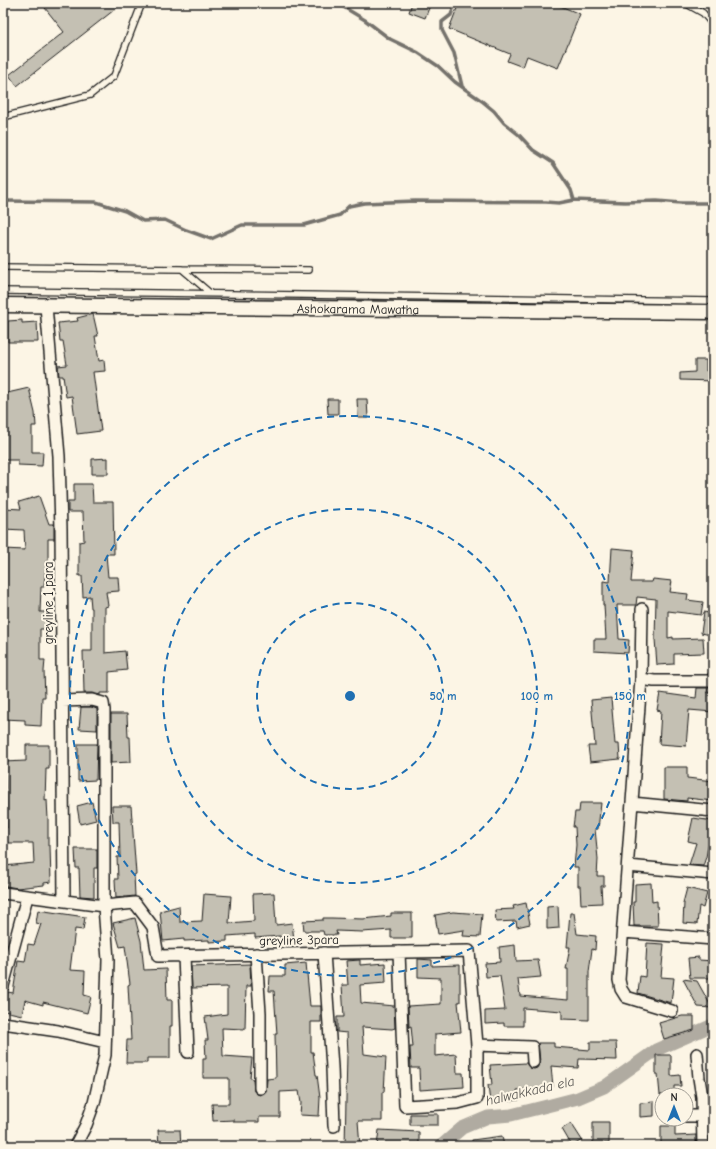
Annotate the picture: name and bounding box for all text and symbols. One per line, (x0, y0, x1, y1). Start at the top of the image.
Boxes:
street label: Ashokarama Mawatha (297, 300, 419, 317)
street label: greyline 1 para (41, 562, 56, 644)
centre of rings (343, 689, 357, 703)
text: 50 m (429, 689, 457, 703)
text: 100 m (521, 689, 553, 703)
text: 150 m (614, 689, 646, 703)
street label: greyline 3para (259, 932, 339, 948)
water label: halwakkada ela (484, 1073, 576, 1109)
north arrow (654, 1087, 694, 1127)
text: N (670, 1091, 678, 1104)

